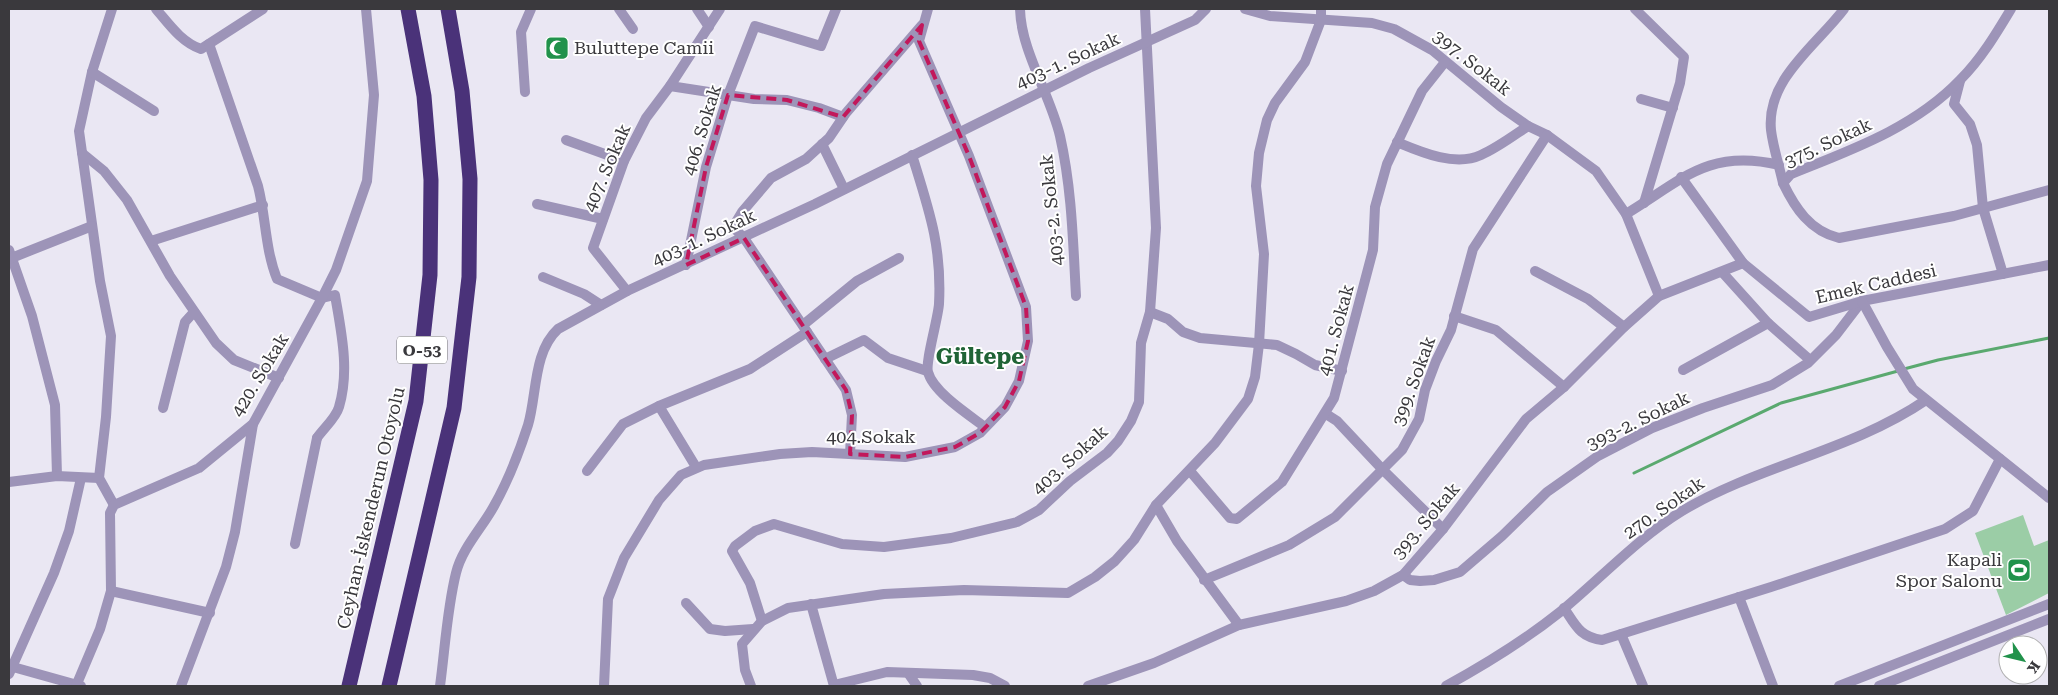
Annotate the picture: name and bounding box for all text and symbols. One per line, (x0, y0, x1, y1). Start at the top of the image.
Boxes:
street label: 397. Sokak (1429, 25, 1516, 100)
street label: 403-1. Sokak (1013, 27, 1123, 94)
mosque icon: Buluttepe Camii (544, 35, 570, 61)
place label: Buluttepe Camii (574, 37, 714, 58)
street label: 406. Sokak (678, 82, 725, 178)
street label: 375. Sokak (1781, 113, 1875, 172)
street label: 407. Sokak (579, 120, 635, 215)
street label: 403-2. Sokak (1035, 153, 1068, 267)
street label: 403-1. Sokak (649, 204, 759, 271)
street label: Emek Caddesi (1813, 259, 1939, 308)
street label: 401. Sokak (1313, 282, 1358, 378)
street label: 420. Sokak (226, 329, 293, 420)
street label: 399. Sokak (1388, 333, 1439, 429)
road number: O-53 (397, 336, 447, 364)
district label: Gültepe (936, 344, 1024, 369)
street label: Ceyhan-İskenderun Otoyolu (332, 385, 409, 631)
street label: 393-2. Sokak (1583, 387, 1693, 455)
street label: 403. Sokak (1028, 420, 1112, 499)
street label: 404.Sokak (826, 426, 916, 447)
street label: 270. Sokak (1619, 472, 1708, 543)
street label: 393. Sokak (1387, 478, 1464, 563)
place label: Kapali Spor Salonu (1896, 549, 2002, 591)
sports icon: Kapali Spor Salonu (2006, 557, 2032, 583)
north arrow (1998, 635, 2048, 685)
text: K (2024, 658, 2043, 677)

